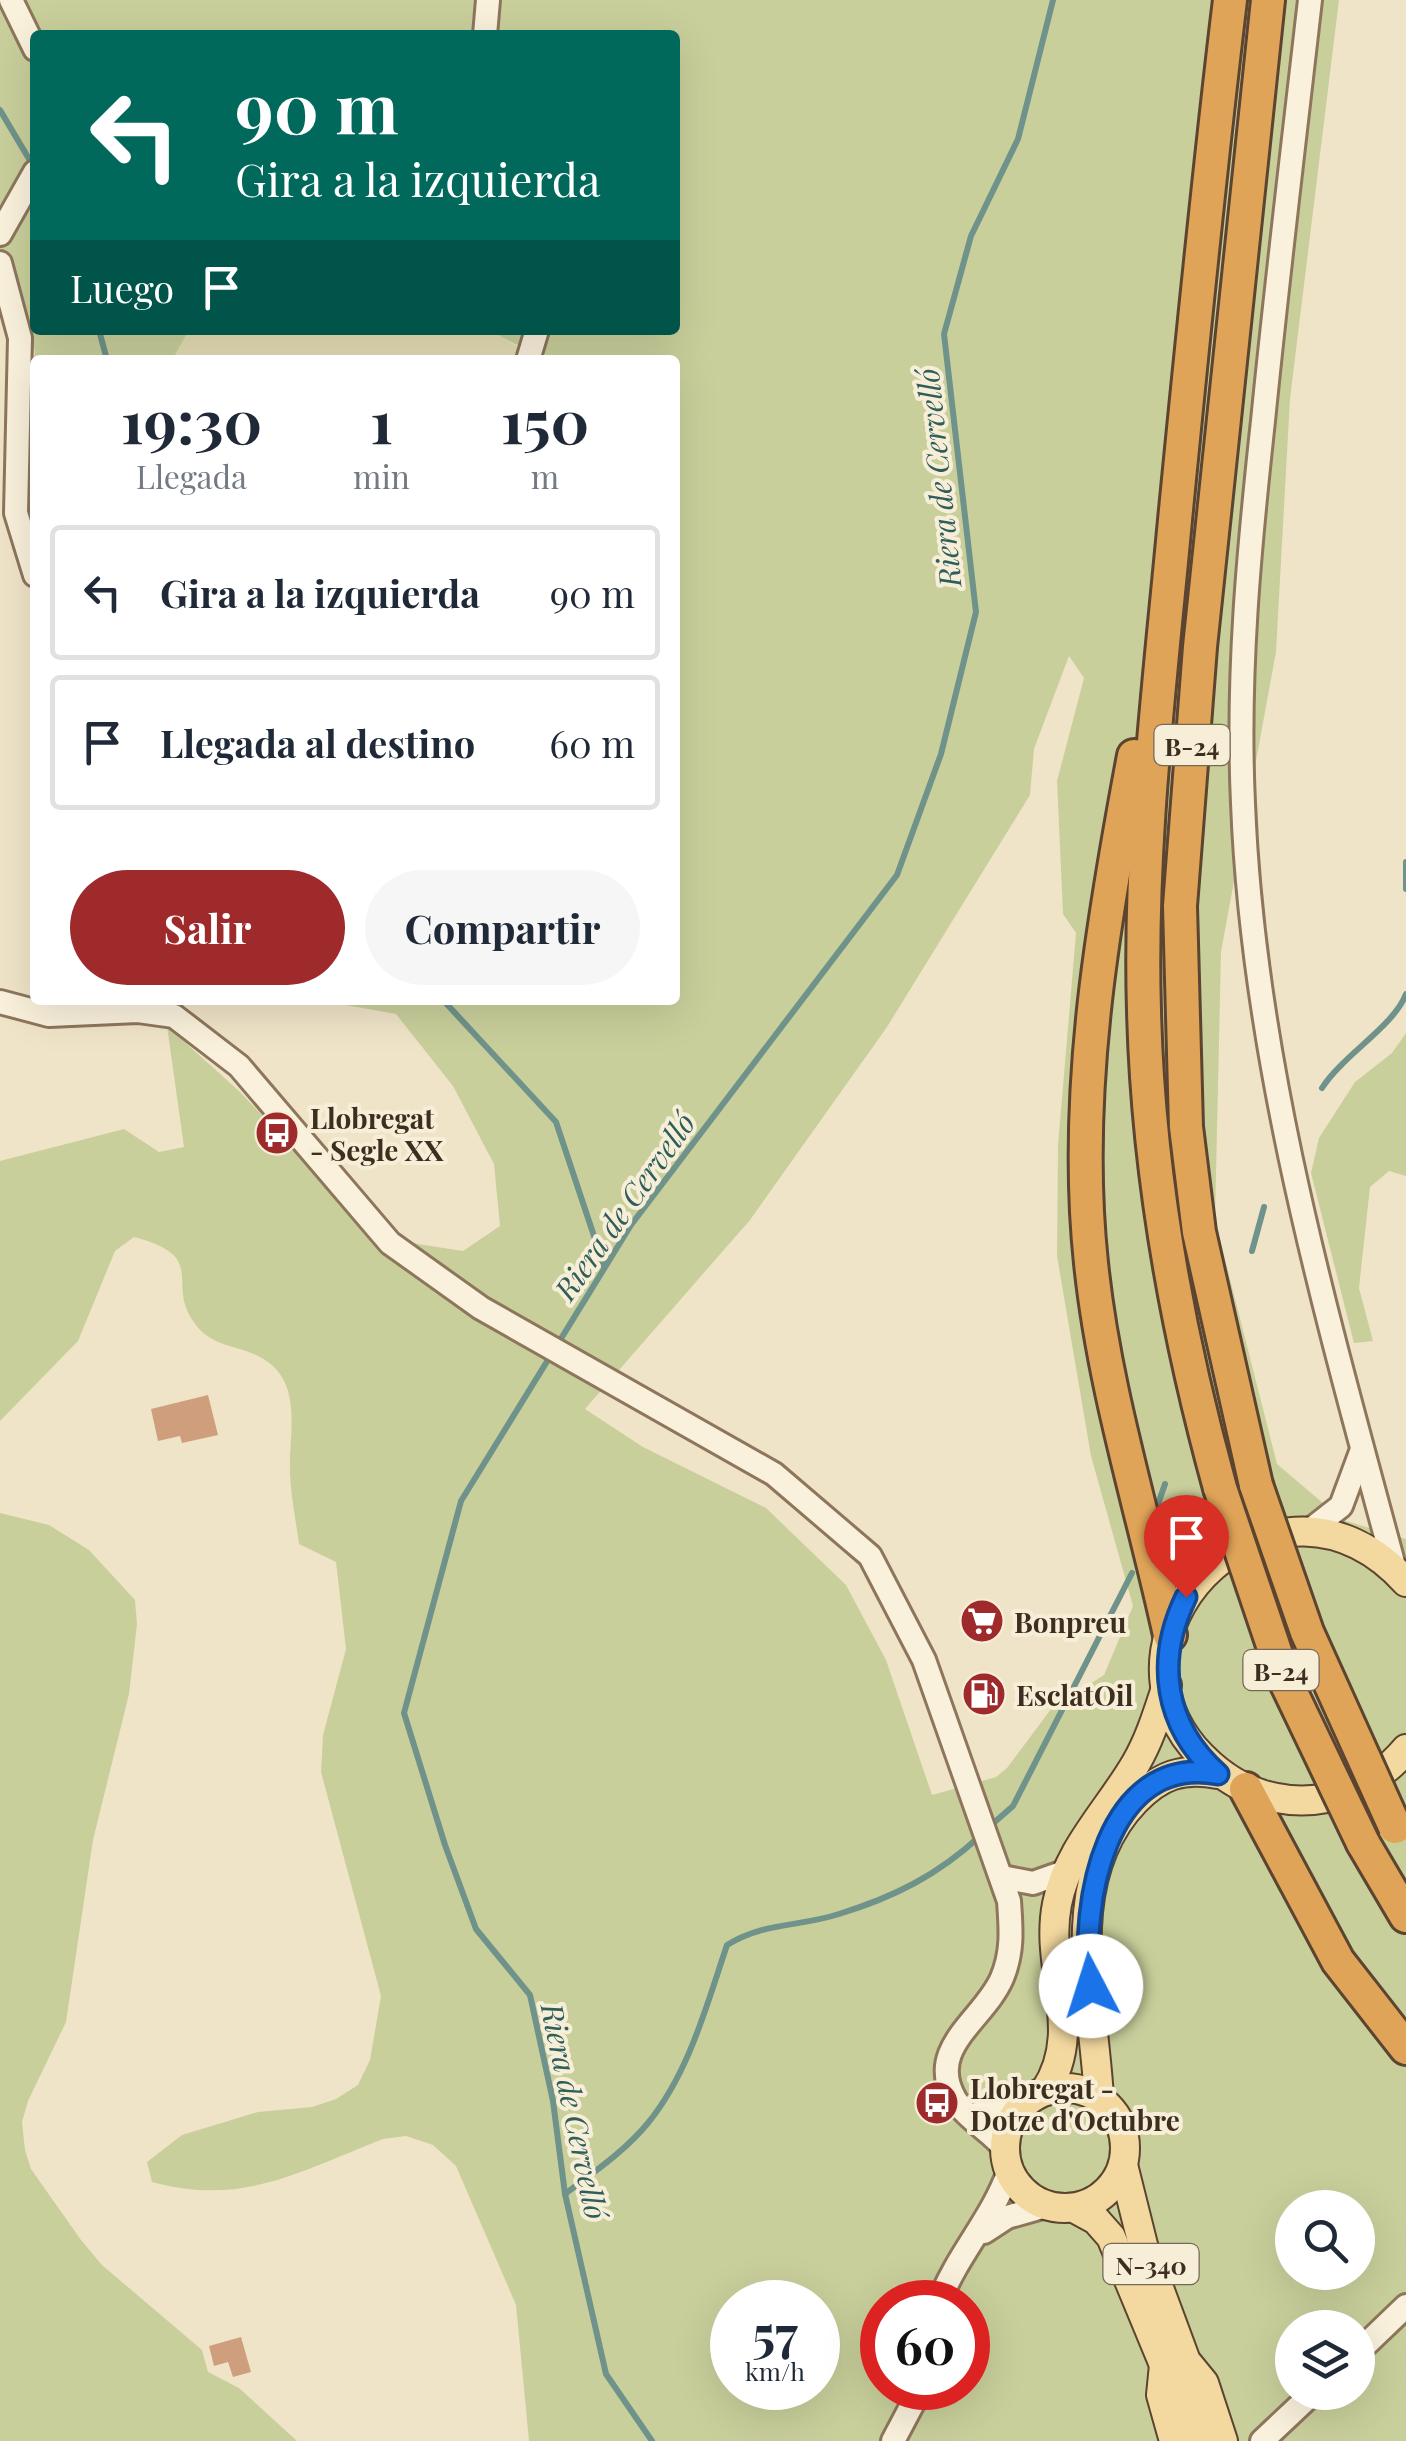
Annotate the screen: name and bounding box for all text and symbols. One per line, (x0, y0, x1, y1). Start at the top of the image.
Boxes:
text: 90 m (235, 58, 399, 152)
icon: left (70, 70, 200, 200)
text: Gira a la izquierda (235, 148, 600, 208)
icon: arrive (194, 260, 249, 315)
text: Luego (70, 262, 174, 313)
water label: Riera de Cervelló (906, 365, 969, 590)
text: 19:30 (121, 379, 262, 459)
text: 1 (370, 379, 393, 459)
text: 150 (501, 379, 589, 459)
text: Llegada (136, 454, 247, 497)
text: min (353, 454, 410, 497)
text: m (531, 454, 559, 497)
icon: left (75, 565, 130, 620)
text: Gira a la izquierda (160, 567, 480, 618)
text: 90 m (550, 567, 635, 618)
icon: arrive (75, 715, 130, 770)
text: Llegada al destino (160, 717, 475, 768)
text: 60 m (549, 717, 635, 768)
road number: B-24 (1154, 725, 1230, 765)
button: Salir (70, 870, 345, 985)
button: Compartir (365, 870, 640, 985)
place label: Llobregat - Segle XX (310, 1099, 444, 1168)
water label: Riera de Cervelló (544, 1103, 704, 1308)
bus stop icon: Llobregat - Segle XX (254, 1110, 300, 1156)
pin (1144, 1495, 1229, 1598)
icon: arrive (1159, 1510, 1214, 1565)
supermarket icon: Bonpreu (959, 1598, 1005, 1644)
place label: Bonpreu (1014, 1603, 1126, 1640)
road number: B-24 (1244, 1650, 1318, 1690)
fuel station icon: EsclatOil (961, 1671, 1007, 1717)
place label: EsclatOil (1016, 1676, 1134, 1713)
position arrow (1039, 1934, 1143, 2038)
water label: Riera de Cervelló (532, 1998, 618, 2224)
place label: Llobregat - Dotze d'Octubre (970, 2069, 1180, 2138)
bus stop icon: Llobregat - Dotze d'Octubre (914, 2080, 960, 2126)
map controls (1275, 2190, 1375, 2410)
button: search (1275, 2190, 1375, 2290)
road number: N-340 (1104, 2244, 1198, 2284)
speed limit sign: 60 (860, 2280, 990, 2410)
text: 57 (752, 2299, 798, 2366)
button: layers (1275, 2310, 1375, 2410)
text: km/h (745, 2354, 805, 2387)

